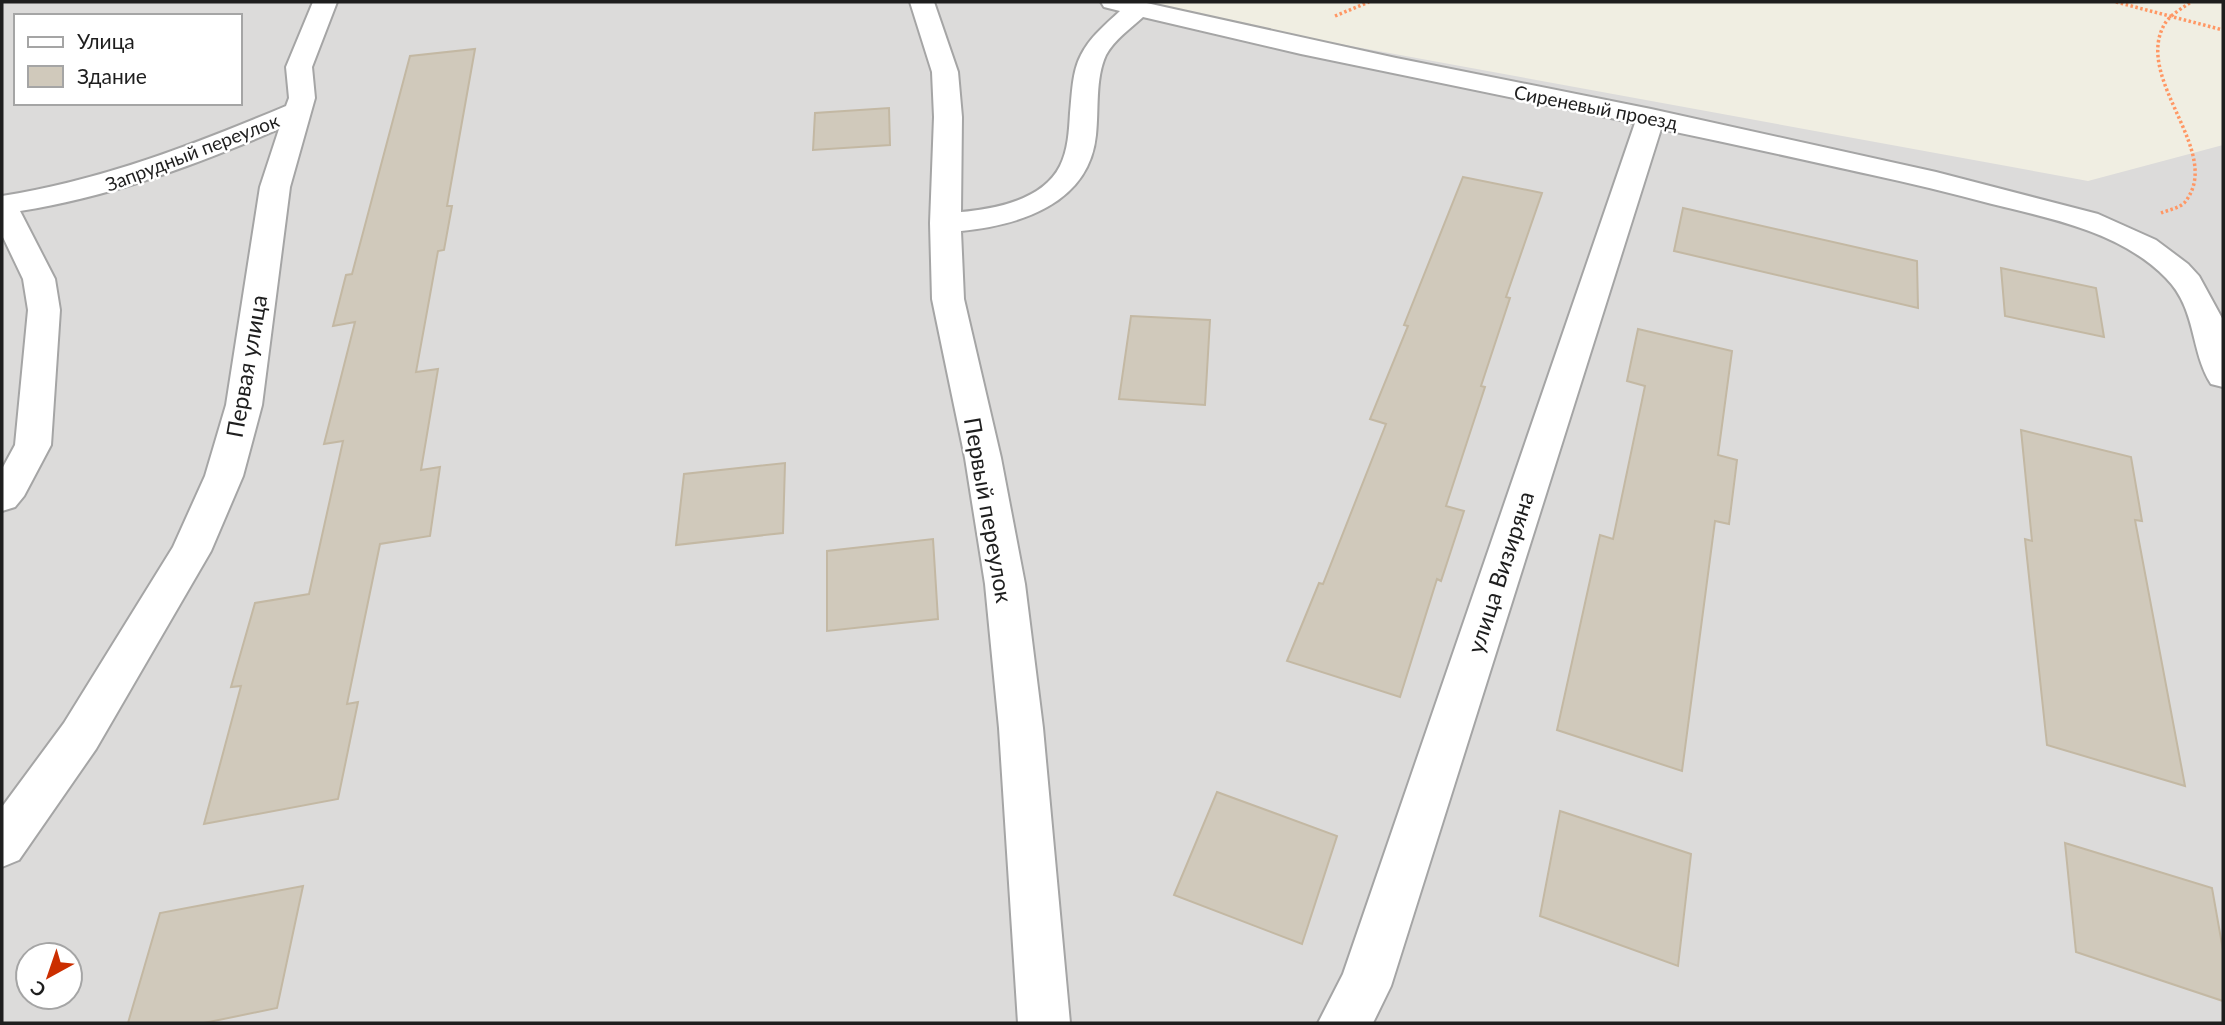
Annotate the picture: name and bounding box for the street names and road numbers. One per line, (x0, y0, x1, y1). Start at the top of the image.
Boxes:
street label: Сиреневый проезд (1512, 80, 1680, 134)
street label: Запрудный переулок (102, 108, 282, 196)
street label: Первая улица (220, 292, 272, 440)
street label: Первый переулок (959, 415, 1019, 605)
street label: улица Визиряна (1461, 487, 1539, 657)

